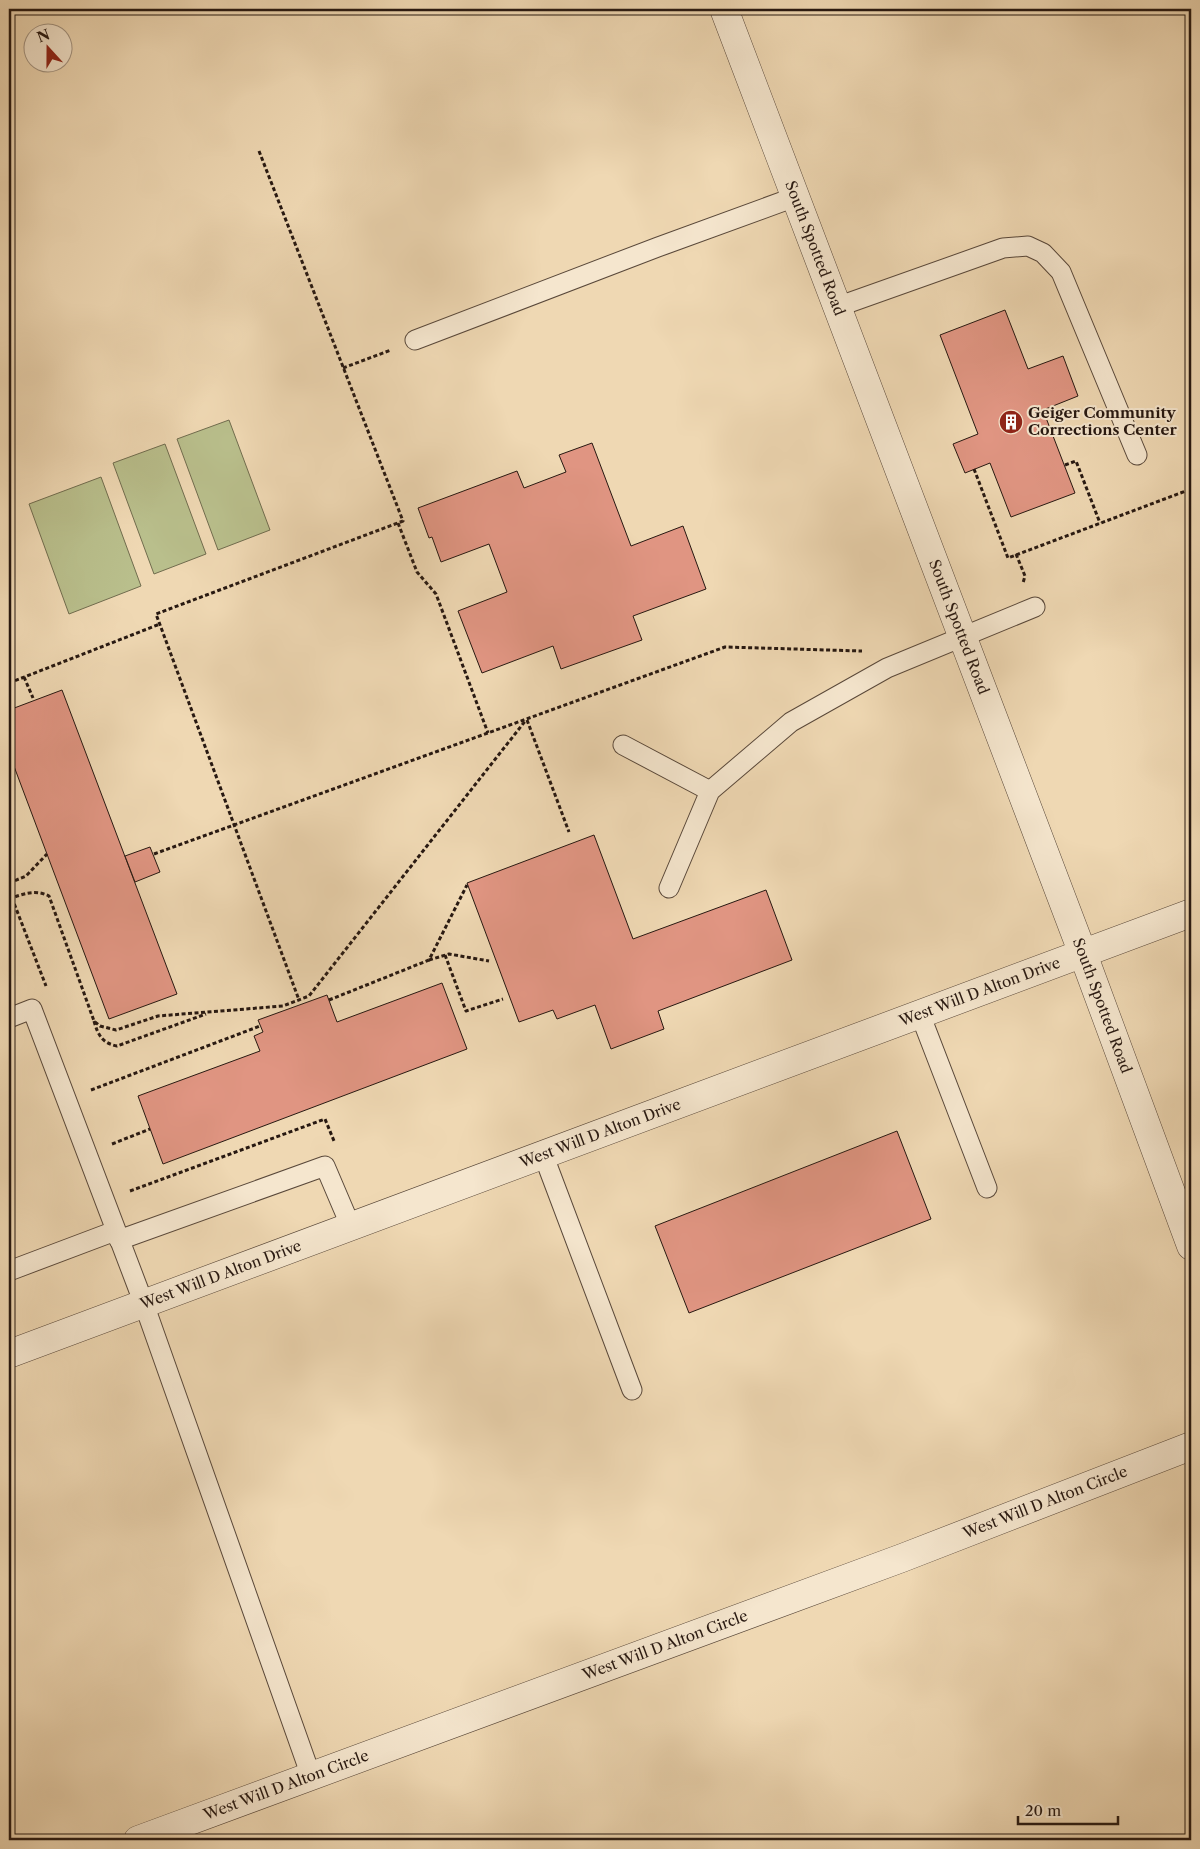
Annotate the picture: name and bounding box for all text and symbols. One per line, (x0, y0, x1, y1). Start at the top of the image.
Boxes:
north arrow (22, 22, 72, 72)
text: N (34, 25, 52, 46)
street label: South Spotted Road (781, 178, 850, 318)
place label: Geiger Community Corrections Center (1028, 403, 1177, 439)
building icon: Geiger Community Corrections Center (998, 409, 1024, 435)
street label: South Spotted Road (925, 557, 993, 697)
street label: South Spotted Road (1069, 935, 1136, 1076)
street label: West Will D Alton Drive (895, 953, 1063, 1030)
street label: West Will D Alton Drive (516, 1094, 683, 1172)
street label: West Will D Alton Drive (136, 1236, 304, 1314)
street label: West Will D Alton Circle (959, 1462, 1130, 1543)
street label: West Will D Alton Circle (579, 1606, 750, 1684)
street label: West Will D Alton Circle (200, 1746, 371, 1824)
scale bar (1018, 1794, 1118, 1826)
text: 20 m (1025, 1801, 1061, 1820)

